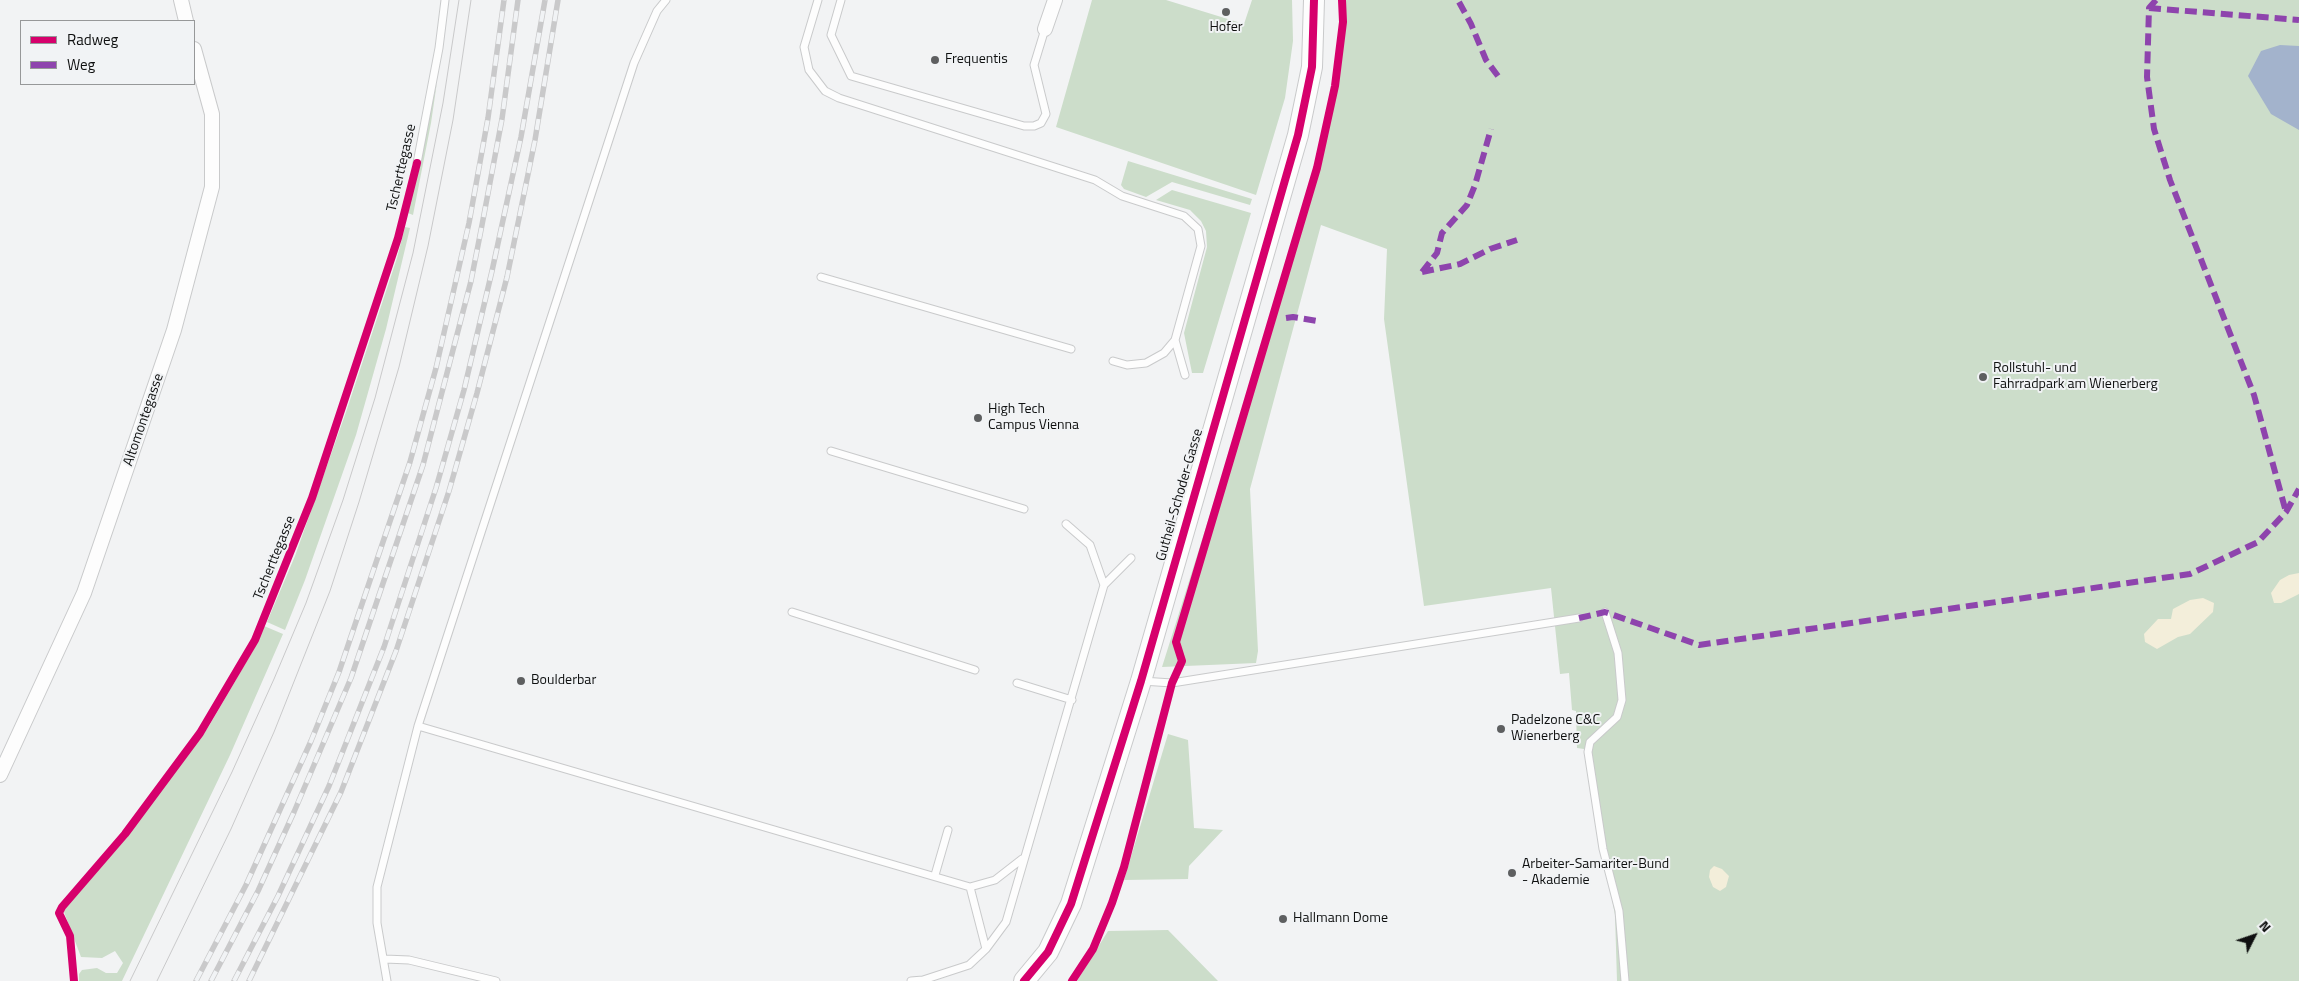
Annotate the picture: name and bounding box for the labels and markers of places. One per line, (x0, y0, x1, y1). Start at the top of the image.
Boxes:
marker: Hofer (1220, 6, 1232, 18)
place label: Hofer (1209, 20, 1243, 36)
place label: Frequentis (945, 52, 1008, 68)
marker: Frequentis (929, 54, 941, 66)
place label: Rollstuhl- und Fahrradpark am Wienerberg (1993, 361, 2158, 394)
marker: Rollstuhl- und Fahrradpark am Wienerberg (1977, 371, 1989, 383)
place label: High Tech Campus Vienna (988, 402, 1079, 434)
marker: High Tech Campus Vienna (972, 412, 984, 424)
place label: Boulderbar (531, 673, 596, 689)
marker: Boulderbar (515, 675, 527, 687)
place label: Padelzone C&C Wienerberg (1511, 713, 1600, 746)
marker: Padelzone C&C Wienerberg (1495, 723, 1507, 735)
place label: Arbeiter-Samariter-Bund - Akademie (1522, 857, 1669, 890)
marker: Arbeiter-Samariter-Bund - Akademie (1506, 867, 1518, 879)
place label: Hallmann Dome (1293, 911, 1388, 927)
marker: Hallmann Dome (1277, 913, 1289, 925)

